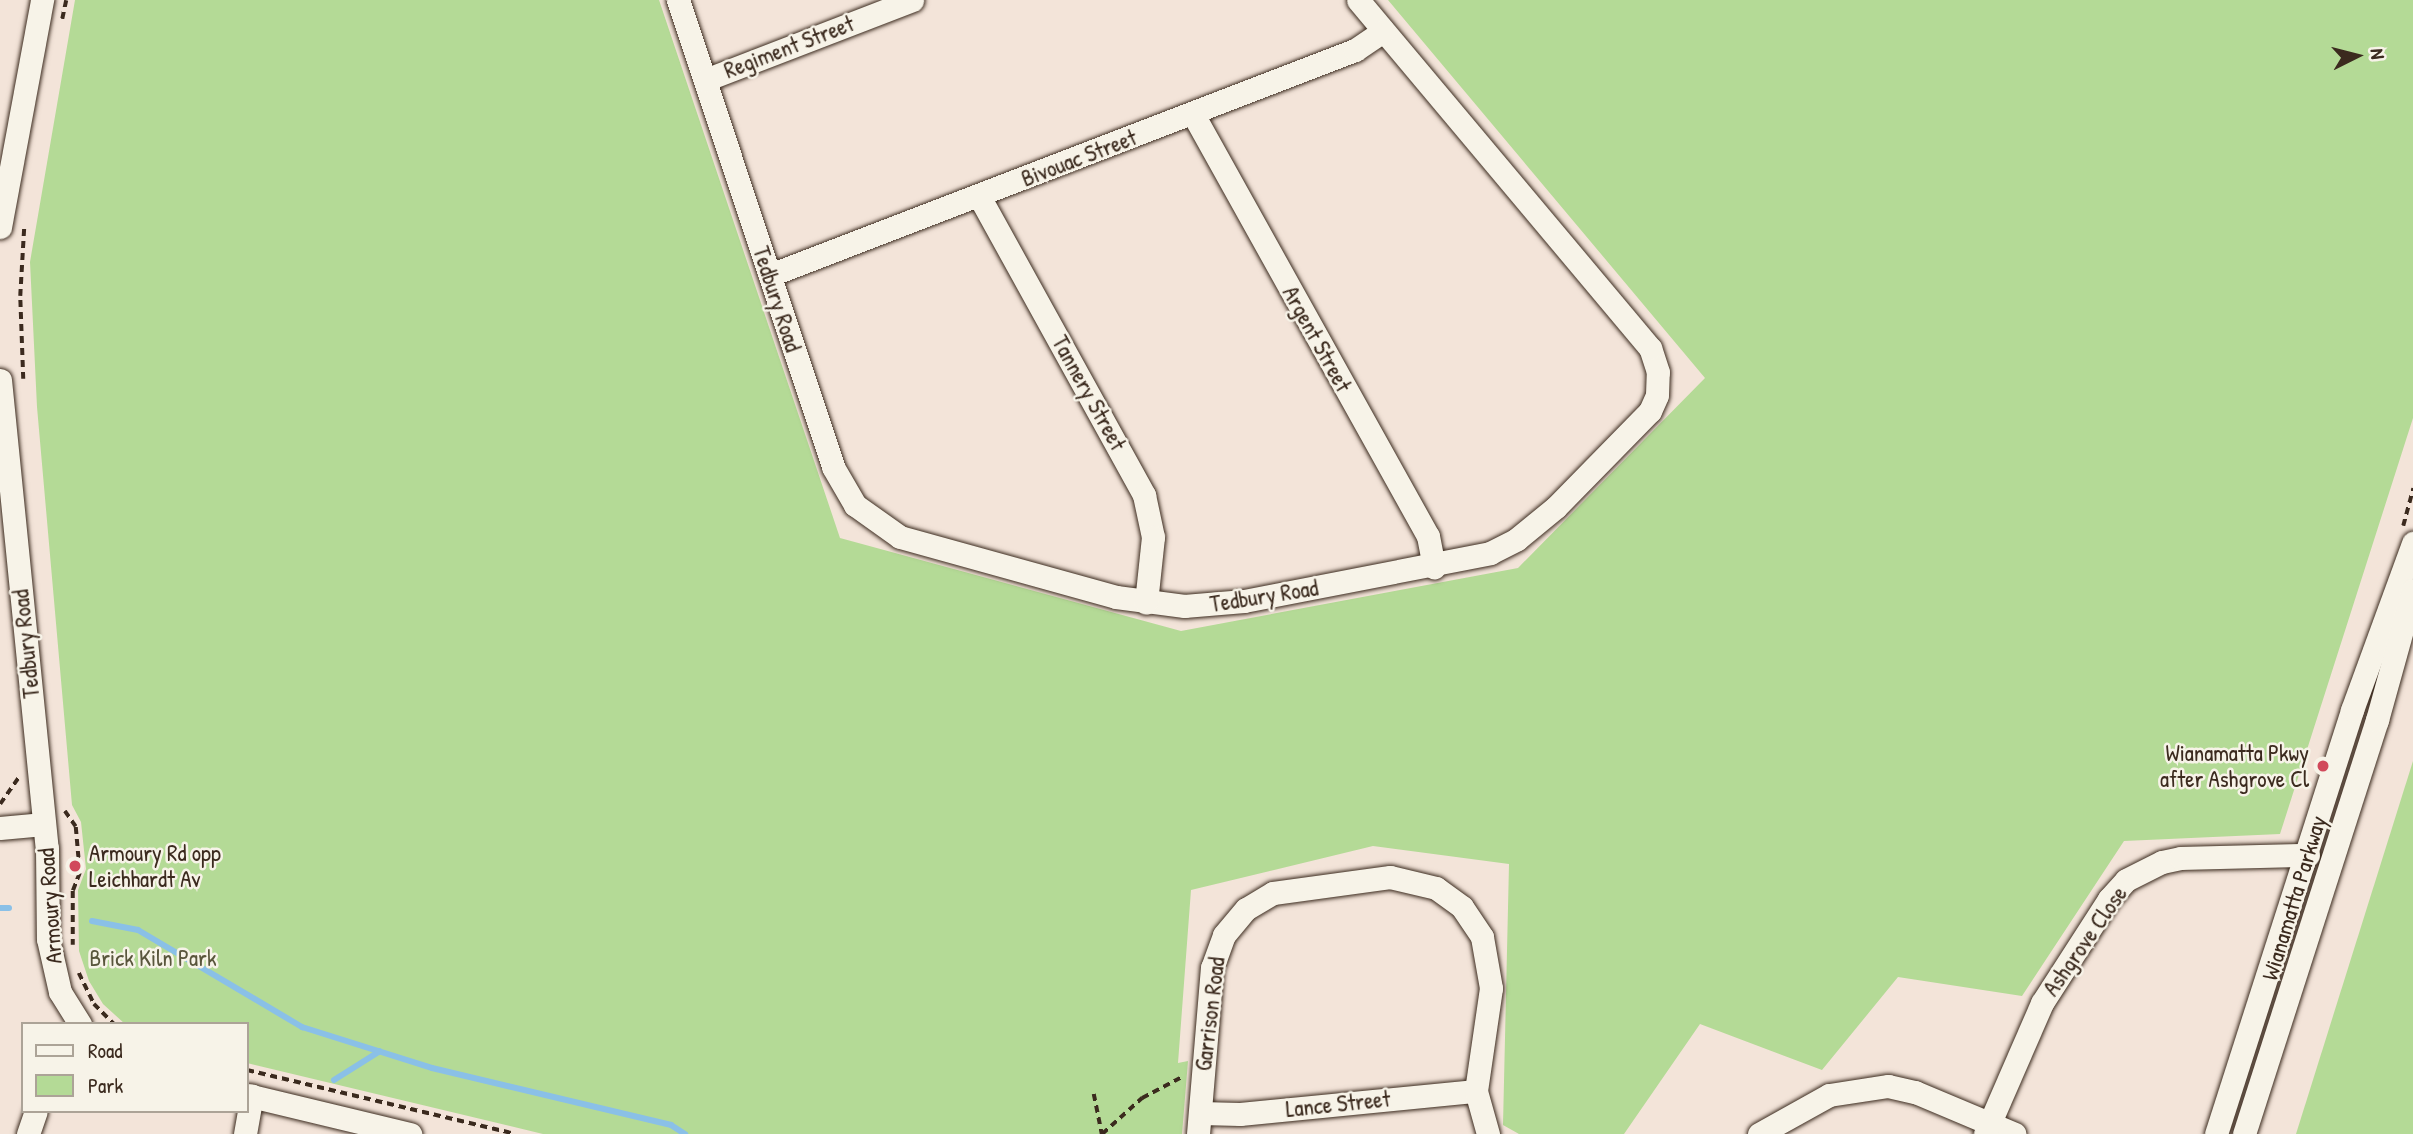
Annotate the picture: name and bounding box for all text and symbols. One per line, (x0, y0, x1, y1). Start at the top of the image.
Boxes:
street label: Regiment Street (720, 10, 858, 84)
north arrow (2322, 21, 2392, 91)
text: N (2364, 47, 2391, 60)
street label: Bivouac Street (1017, 123, 1141, 193)
street label: Tedbury Road (747, 243, 807, 355)
street label: Argent Street (1277, 281, 1357, 397)
street label: Tannery Street (1046, 331, 1132, 455)
street label: Tedbury Road (1208, 574, 1320, 618)
street label: Tedbury Road (7, 588, 45, 700)
place label: Wianamatta Pkwy after Ashgrove Cl (2160, 739, 2309, 793)
marker: Wianamatta Pkwy after Ashgrove Cl (2315, 758, 2331, 774)
street label: Wianamatta Parkway (2256, 812, 2332, 984)
place label: Armoury Rd opp Leichhardt Av (89, 839, 221, 893)
street label: Armoury Road (32, 847, 68, 965)
marker: Armoury Rd opp Leichhardt Av (67, 858, 83, 874)
street label: Ashgrove Close (2037, 881, 2133, 1001)
park label: Brick Kiln Park (90, 944, 216, 972)
street label: Garrison Road (1189, 956, 1231, 1072)
legend (21, 1022, 248, 1113)
text: Road (88, 1036, 122, 1065)
text: Park (88, 1071, 123, 1100)
street label: Lance Street (1284, 1085, 1392, 1123)

